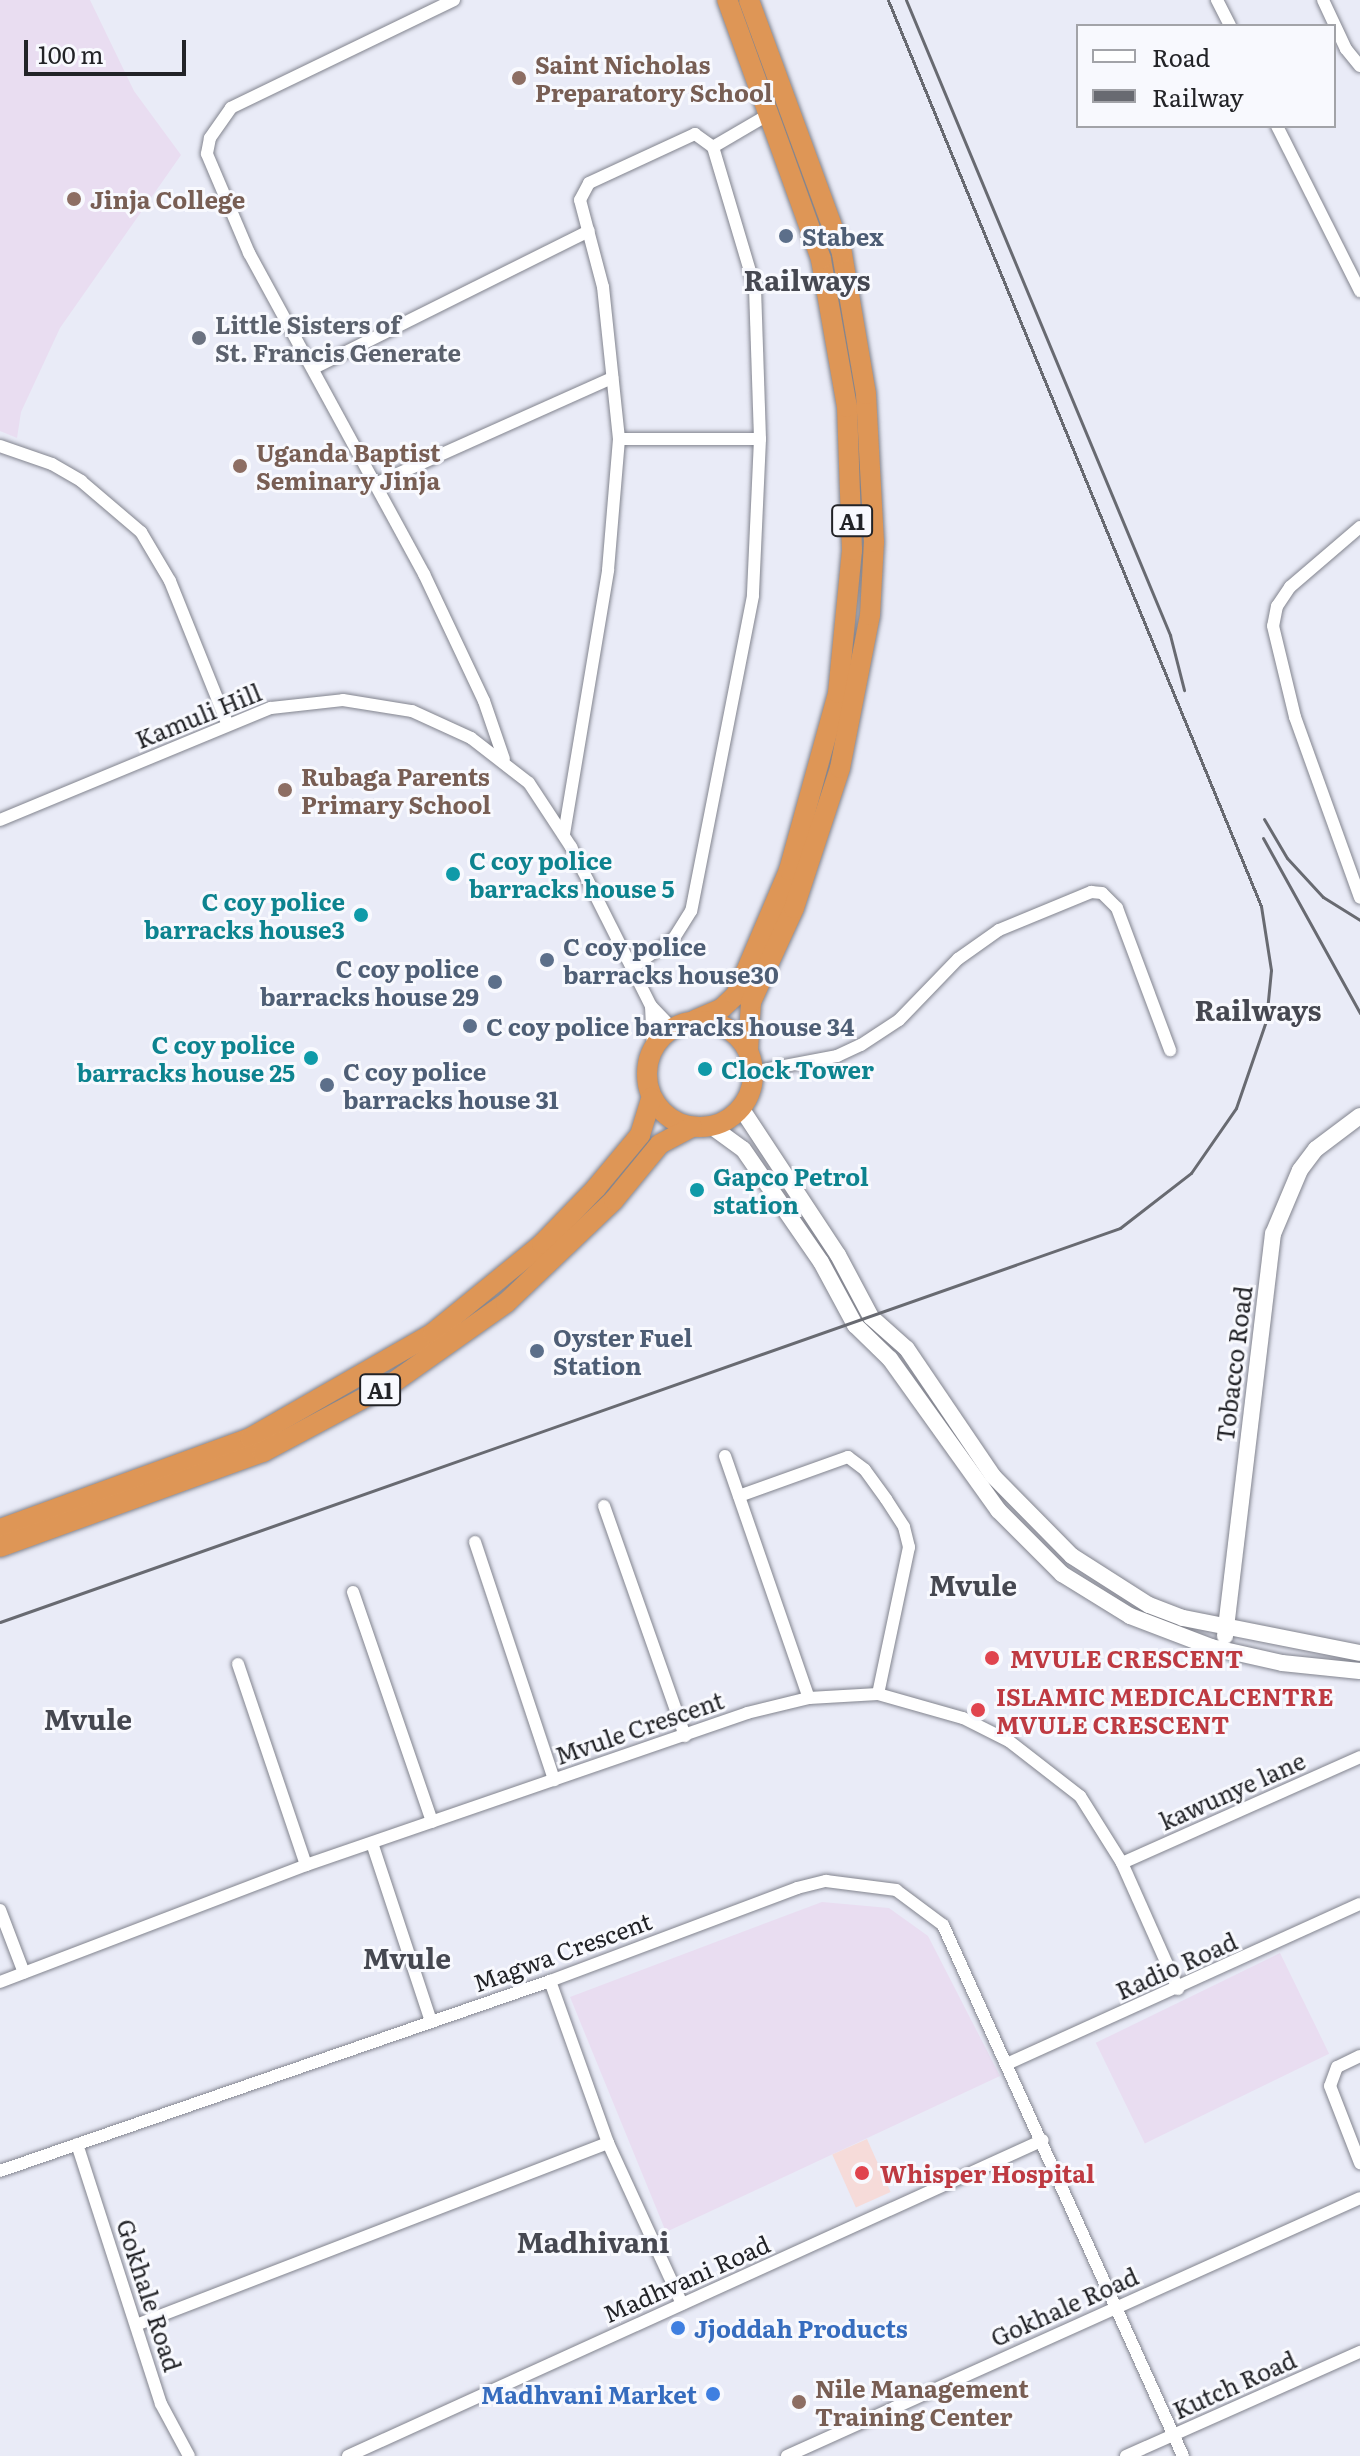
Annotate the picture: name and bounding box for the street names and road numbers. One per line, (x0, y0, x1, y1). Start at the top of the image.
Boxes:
road number: A1 (830, 503, 874, 539)
street label: Kamuli Hill (131, 677, 265, 753)
street label: Tobacco Road (1209, 1284, 1257, 1444)
road number: A1 (358, 1372, 402, 1408)
street label: Mvule Crescent (551, 1685, 727, 1769)
street label: kawunye lane (1155, 1745, 1309, 1835)
street label: Magwa Crescent (469, 1905, 655, 1997)
street label: Radio Road (1111, 1925, 1241, 2005)
street label: Gokhale Road (112, 2215, 188, 2375)
street label: Madhvani Road (598, 2228, 774, 2328)
street label: Gokhale Road (986, 2261, 1142, 2351)
street label: Kutch Road (1168, 2344, 1300, 2424)

